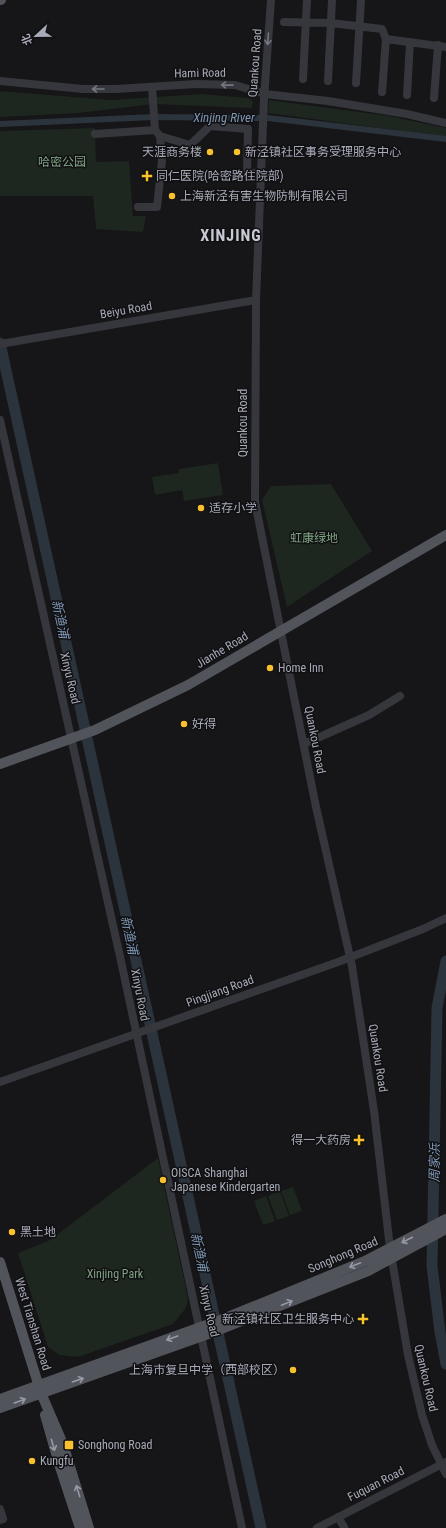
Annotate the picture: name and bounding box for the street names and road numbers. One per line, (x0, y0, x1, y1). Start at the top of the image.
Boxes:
street label: Quankou Road (246, 28, 264, 98)
street label: Hami Road (174, 66, 226, 80)
street label: Beiyu Road (99, 299, 153, 321)
street label: Quankou Road (236, 389, 250, 457)
street label: Jianhe Road (193, 629, 251, 671)
street label: Xinyu Road (57, 651, 83, 705)
street label: Quankou Road (302, 705, 328, 775)
street label: Xinyu Road (128, 968, 152, 1022)
street label: Pingjiang Road (184, 972, 256, 1010)
street label: Quankou Road (366, 1023, 390, 1093)
street label: Songhong Road (306, 1234, 380, 1276)
street label: West Tianshan Road (12, 1276, 54, 1372)
street label: Xinyu Road (196, 1284, 222, 1338)
street label: Quankou Road (411, 1343, 441, 1413)
street label: Fuquan Road (345, 1464, 407, 1504)

